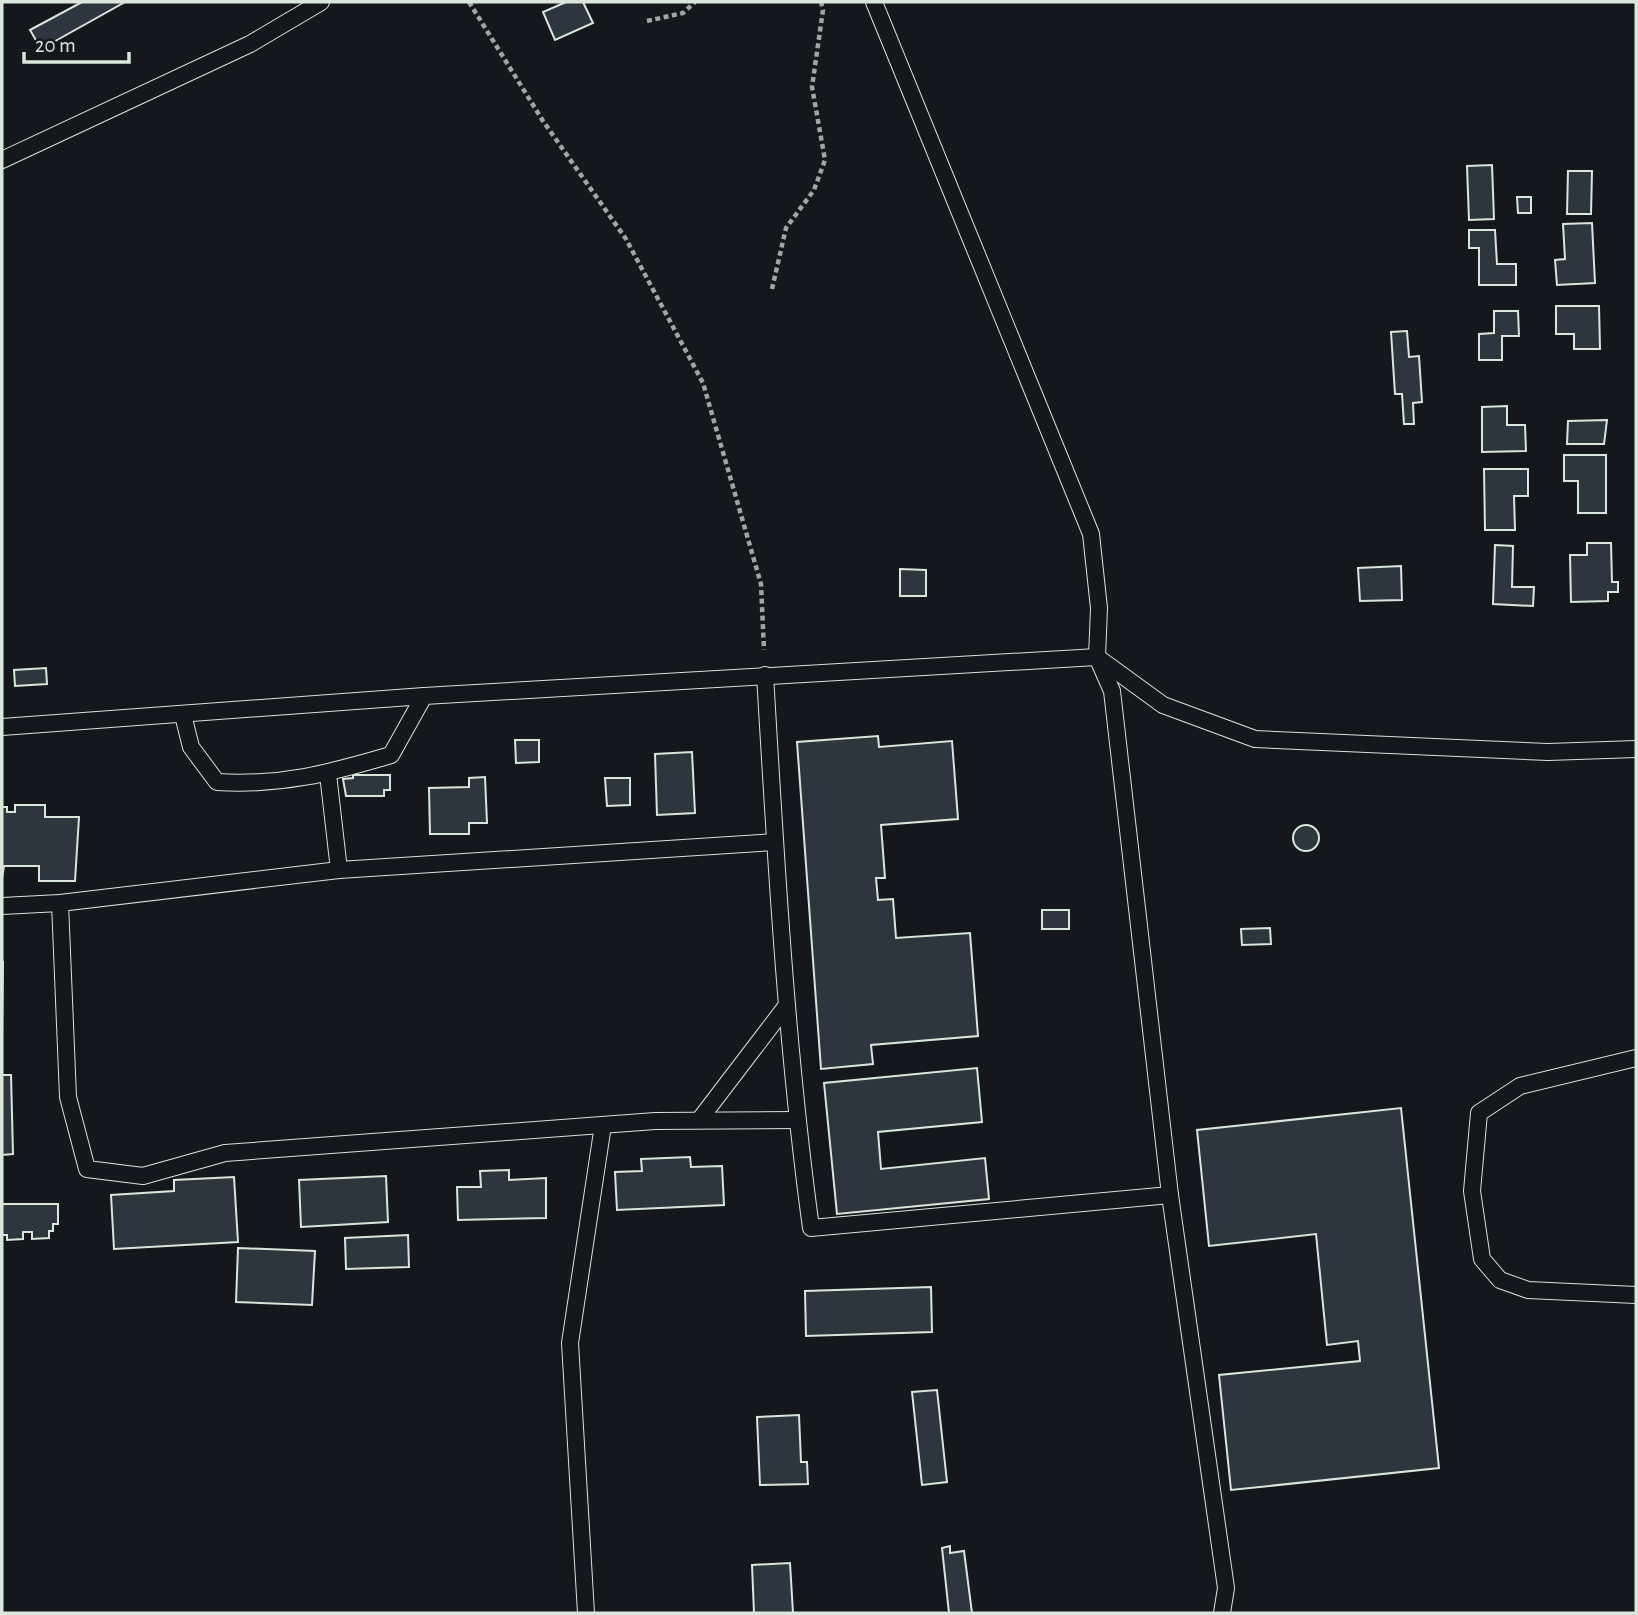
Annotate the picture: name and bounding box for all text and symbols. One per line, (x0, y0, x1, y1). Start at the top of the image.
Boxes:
scale bar (24, 21, 130, 65)
text: 20 m (35, 35, 76, 56)

